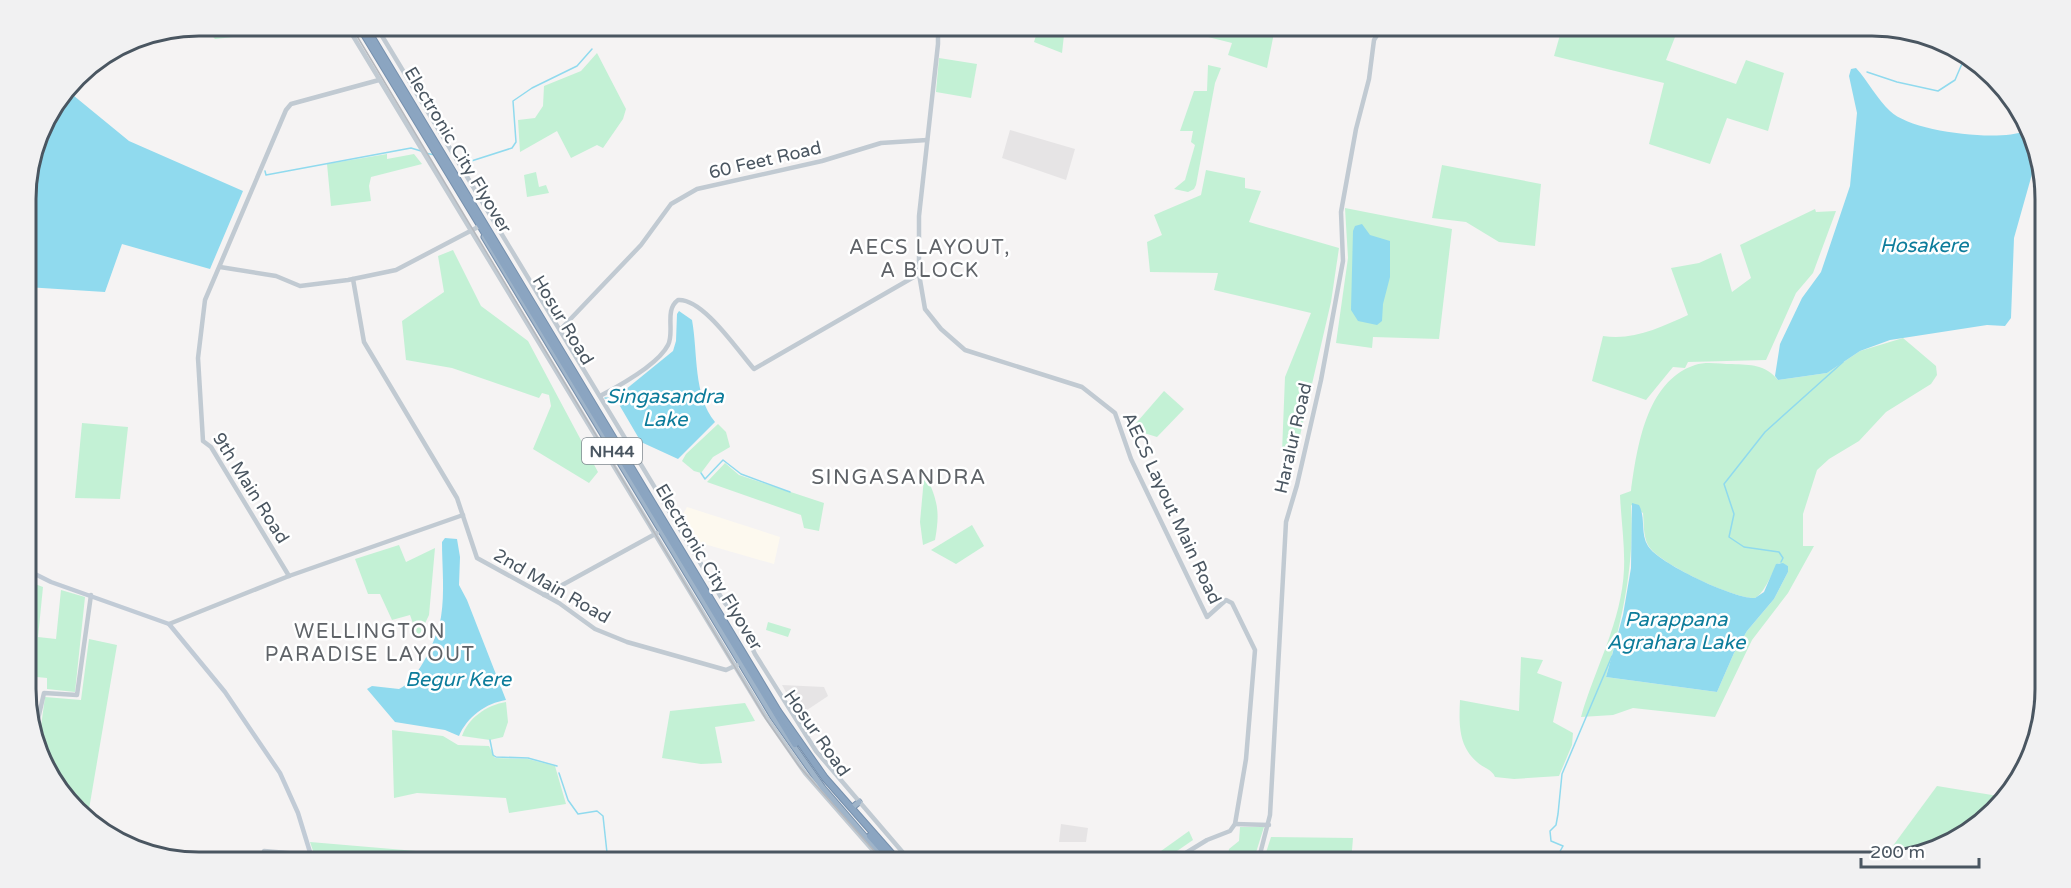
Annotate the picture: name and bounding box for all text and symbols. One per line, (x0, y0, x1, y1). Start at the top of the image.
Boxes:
street label: Electronic City Flyover (400, 63, 516, 237)
street label: 60 Feet Road (707, 136, 823, 184)
water label: Hosakere (1880, 234, 1970, 258)
district label: AECS LAYOUT, A BLOCK (849, 236, 1011, 283)
street label: Hosur Road (528, 271, 598, 369)
street label: Haralur Road (1270, 380, 1316, 496)
water label: Singasandra Lake (606, 385, 725, 432)
street label: AECS Layout Main Road (1118, 409, 1226, 607)
street label: 9th Main Road (208, 428, 294, 548)
road number: NH44 (582, 438, 642, 464)
district label: SINGASANDRA (811, 465, 987, 490)
street label: Electronic City Flyover (651, 480, 767, 654)
street label: 2nd Main Road (490, 544, 614, 628)
water label: Parappana Agrahara Lake (1607, 608, 1747, 655)
district label: WELLINGTON PARADISE LAYOUT (265, 620, 475, 667)
water label: Begur Kere (405, 668, 513, 692)
street label: Hosur Road (779, 685, 855, 781)
scale bar (1861, 831, 1980, 869)
text: 200 m (1870, 841, 1925, 863)

